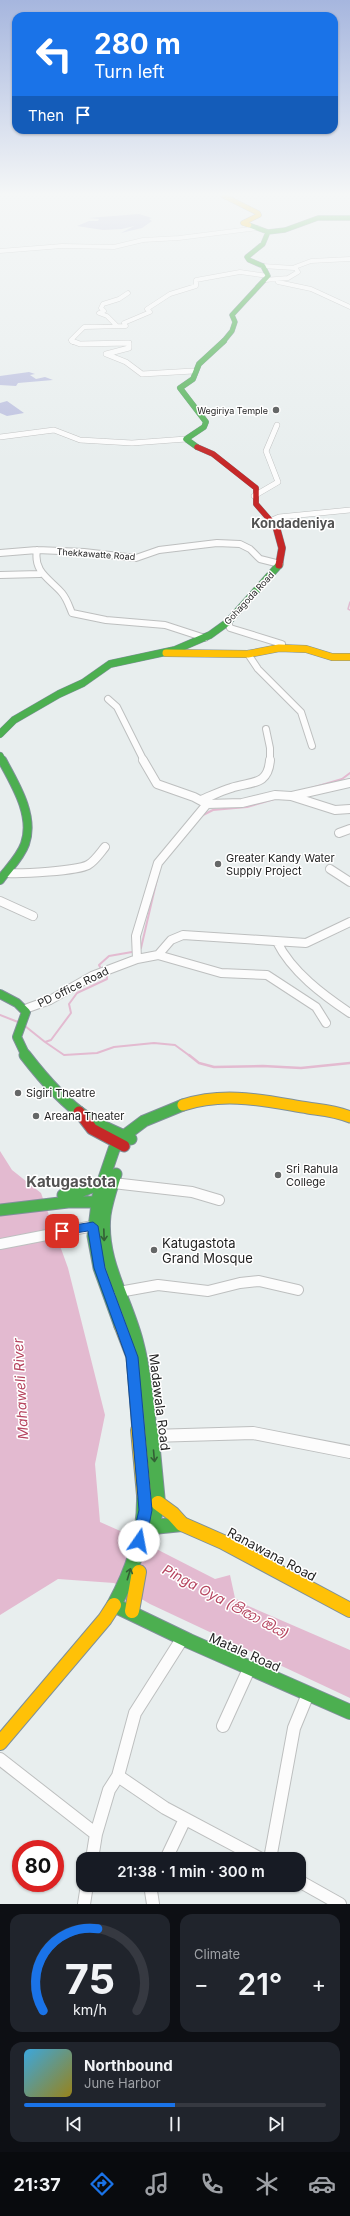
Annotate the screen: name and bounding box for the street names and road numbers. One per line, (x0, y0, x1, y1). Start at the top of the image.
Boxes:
street label: Thekkawatte Road (56, 546, 136, 562)
street label: Gohagoda Road (222, 569, 276, 627)
street label: PD office Road (35, 964, 111, 1010)
street label: Madawala Road (146, 1353, 174, 1451)
street label: Ranawana Road (225, 1524, 319, 1584)
street label: Matale Road (207, 1629, 283, 1675)

